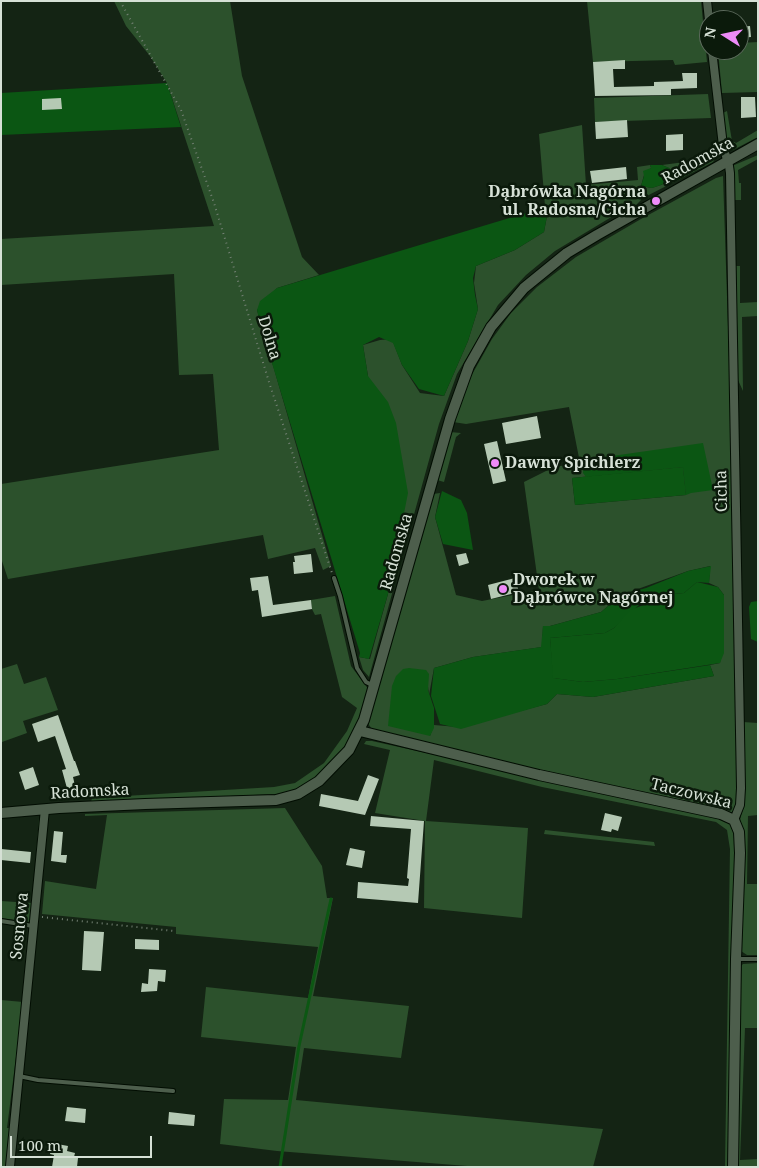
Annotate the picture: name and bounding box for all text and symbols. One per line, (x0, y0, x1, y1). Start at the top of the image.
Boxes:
north arrow (699, 10, 749, 60)
text: N (699, 25, 720, 40)
street label: Radomska (659, 133, 737, 189)
place label: Dąbrówka Nagórna ul. Radosna/Cicha (488, 182, 646, 220)
marker: Dąbrówka Nagórna ul. Radosna/Cicha (650, 195, 662, 207)
street label: Dolna (253, 314, 285, 362)
place label: Dawny Spichlerz (505, 453, 640, 473)
marker: Dawny Spichlerz (489, 457, 501, 469)
street label: Cicha (712, 470, 732, 512)
street label: Radomska (377, 511, 417, 593)
place label: Dworek w Dąbrówce Nagórnej (513, 570, 674, 608)
marker: Dworek w Dąbrówce Nagórnej (497, 583, 509, 595)
street label: Taczowska (648, 775, 734, 813)
street label: Radomska (50, 780, 130, 804)
street label: Sosnowa (7, 891, 33, 961)
scale bar (12, 1126, 155, 1158)
text: 100 m (18, 1135, 61, 1155)

